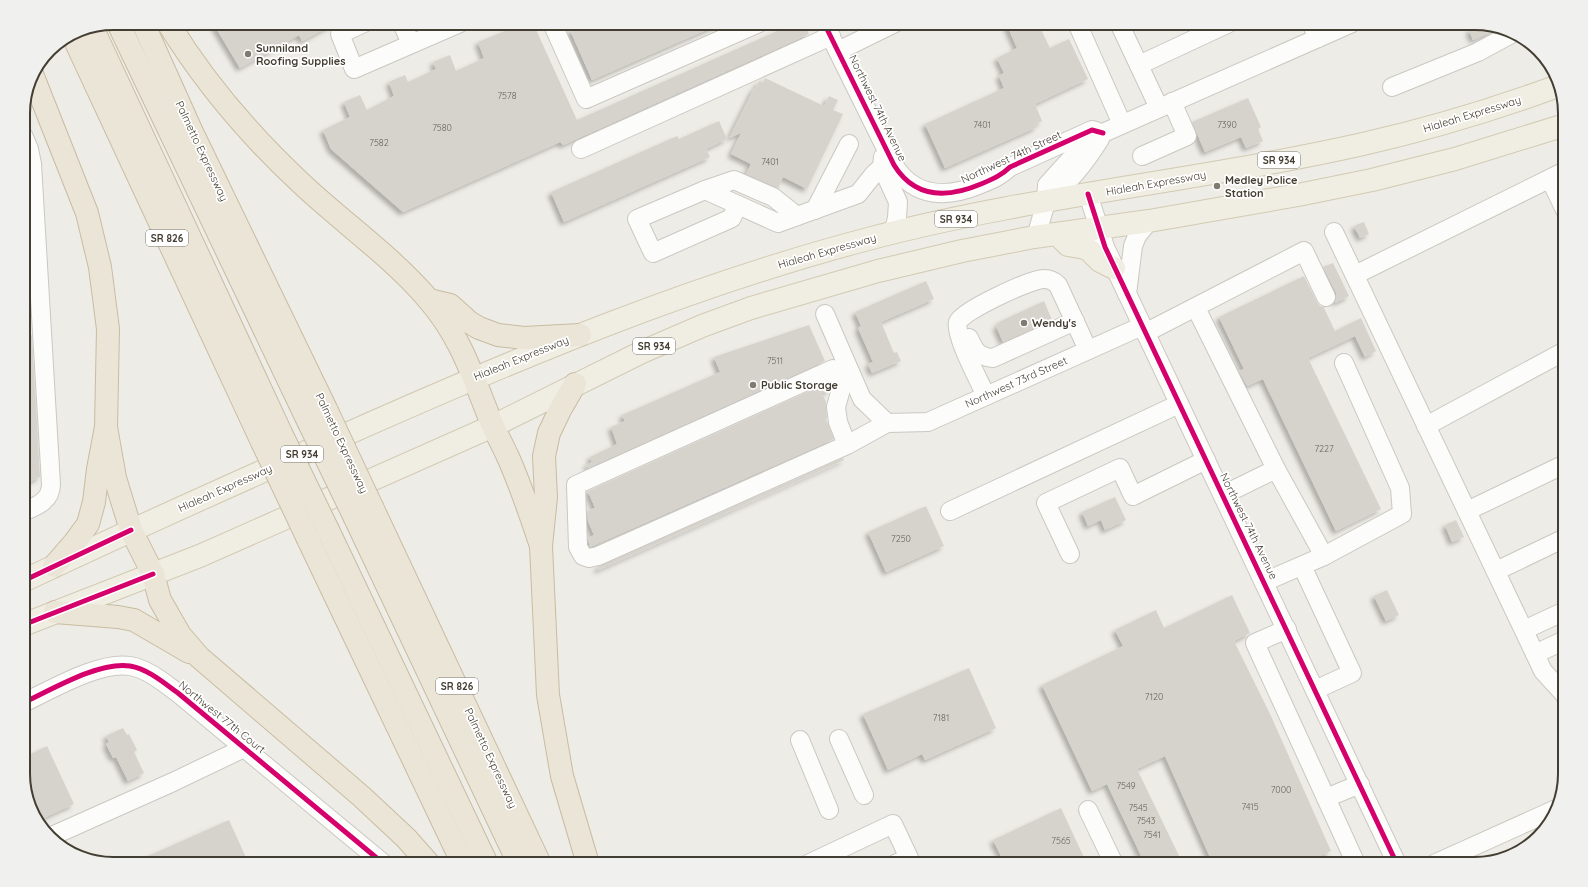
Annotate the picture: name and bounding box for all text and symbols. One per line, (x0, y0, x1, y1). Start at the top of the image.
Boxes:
place label: Sunniland Roofing Supplies (256, 41, 345, 68)
marker: Sunniland Roofing Supplies (243, 49, 253, 59)
street label: Northwest 74th Avenue (846, 52, 910, 164)
house number: 7578 (498, 90, 517, 101)
street label: Hialeah Expressway (1421, 92, 1523, 136)
street label: Palmetto Expressway (173, 99, 231, 203)
house number: 7401 (973, 119, 991, 130)
house number: 7390 (1217, 119, 1237, 130)
house number: 7580 (432, 122, 452, 133)
street label: Northwest 74th Street (959, 127, 1064, 186)
house number: 7582 (369, 137, 389, 148)
road number: SR 934 (1258, 152, 1300, 168)
house number: 7401 (761, 156, 779, 167)
street label: Hialeah Expressway (1105, 167, 1207, 199)
place label: Medley Police Station (1225, 173, 1298, 200)
marker: Medley Police Station (1212, 181, 1222, 191)
road number: SR 934 (935, 211, 977, 227)
road number: SR 826 (146, 230, 188, 246)
street label: Hialeah Expressway (776, 230, 878, 272)
place label: Wendy's (1032, 316, 1076, 330)
marker: Wendy's (1019, 318, 1029, 328)
street label: Hialeah Expressway (471, 332, 571, 384)
road number: SR 934 (633, 338, 675, 354)
street label: Northwest 73rd Street (963, 353, 1070, 411)
house number: 7511 (767, 355, 783, 366)
place label: Public Storage (761, 378, 839, 392)
marker: Public Storage (748, 380, 758, 390)
street label: Palmetto Expressway (313, 391, 371, 495)
house number: 7227 (1314, 443, 1334, 454)
road number: SR 934 (281, 446, 323, 462)
street label: Hialeah Expressway (176, 461, 274, 515)
street label: Northwest 74th Avenue (1217, 470, 1281, 582)
house number: 7250 (891, 533, 911, 544)
street label: Northwest 77th Court (176, 678, 268, 756)
road number: SR 826 (436, 678, 478, 694)
house number: 7120 (1145, 691, 1163, 702)
street label: Palmetto Expressway (462, 706, 520, 810)
house number: 7181 (933, 712, 949, 723)
house number: 7549 (1116, 780, 1136, 791)
house number: 7000 (1271, 784, 1291, 795)
house number: 7415 (1241, 801, 1259, 812)
house number: 7545 (1128, 802, 1148, 813)
house number: 7543 (1137, 815, 1156, 826)
house number: 7541 (1143, 829, 1161, 840)
house number: 7565 (1051, 835, 1071, 846)

